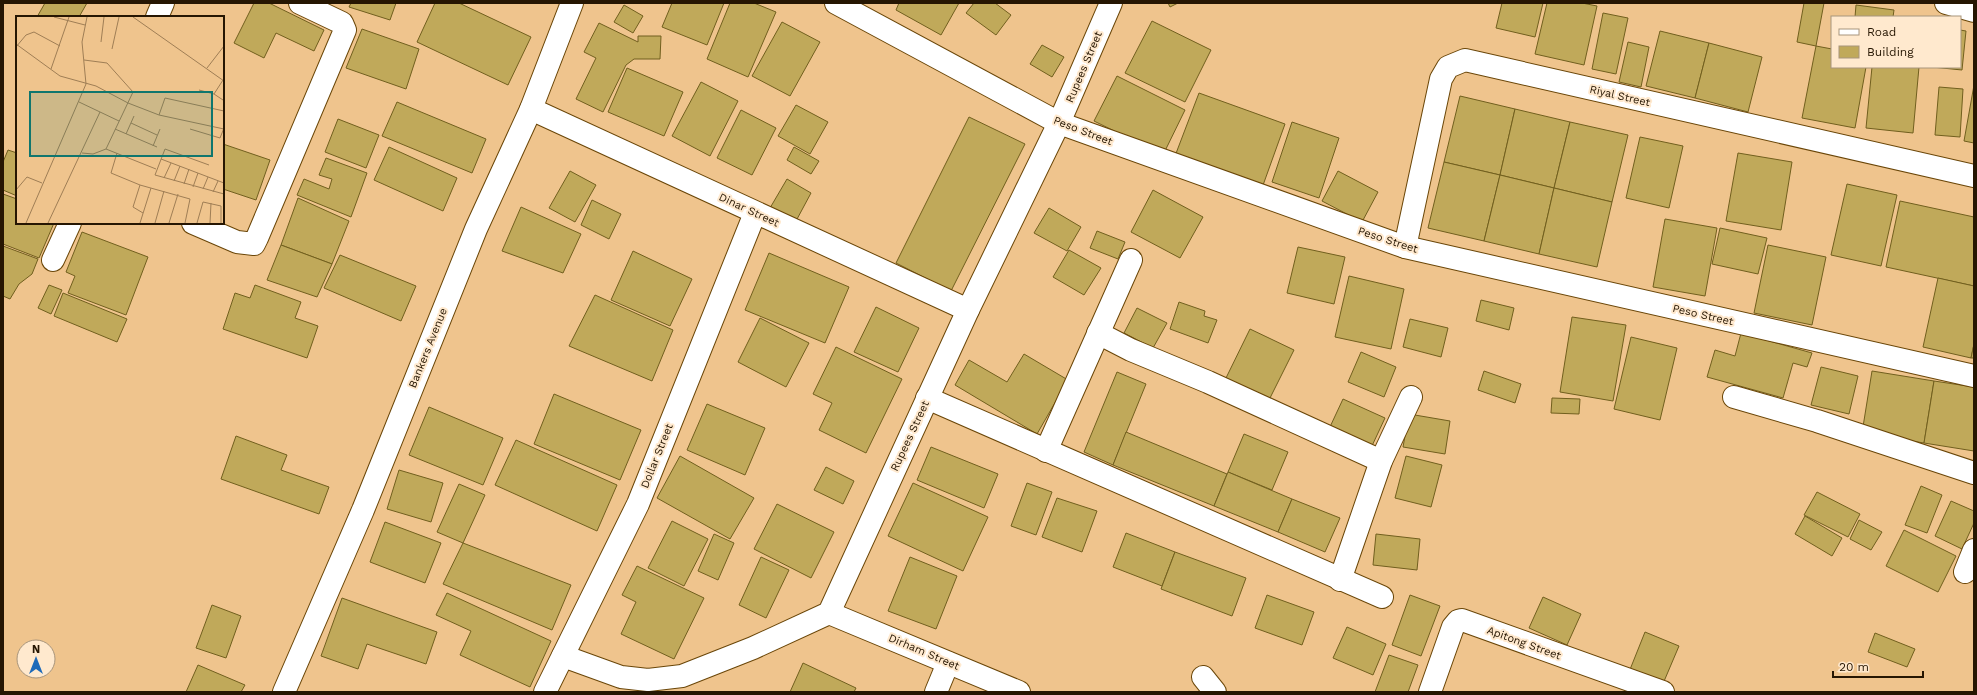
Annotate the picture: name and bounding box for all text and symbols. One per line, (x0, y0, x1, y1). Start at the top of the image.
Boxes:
inset map (16, 16, 224, 224)
legend (1831, 16, 1961, 68)
text: Road (1867, 25, 1896, 39)
street label: Rupees Street (1063, 29, 1105, 105)
text: Building (1867, 45, 1914, 59)
street label: Riyal Street (1588, 83, 1652, 109)
street label: Peso Street (1052, 114, 1115, 148)
street label: Dinar Street (717, 190, 782, 230)
street label: Peso Street (1356, 224, 1420, 256)
street label: Peso Street (1671, 302, 1735, 328)
street label: Bankers Avenue (406, 306, 450, 390)
street label: Rupees Street (888, 398, 932, 473)
street label: Dollar Street (638, 421, 676, 490)
street label: Apitong Street (1485, 624, 1563, 663)
street label: Dirham Street (887, 631, 962, 673)
north arrow (16, 639, 56, 679)
text: N (32, 643, 40, 656)
scale bar (1833, 653, 1923, 679)
text: 20 m (1839, 660, 1869, 674)

